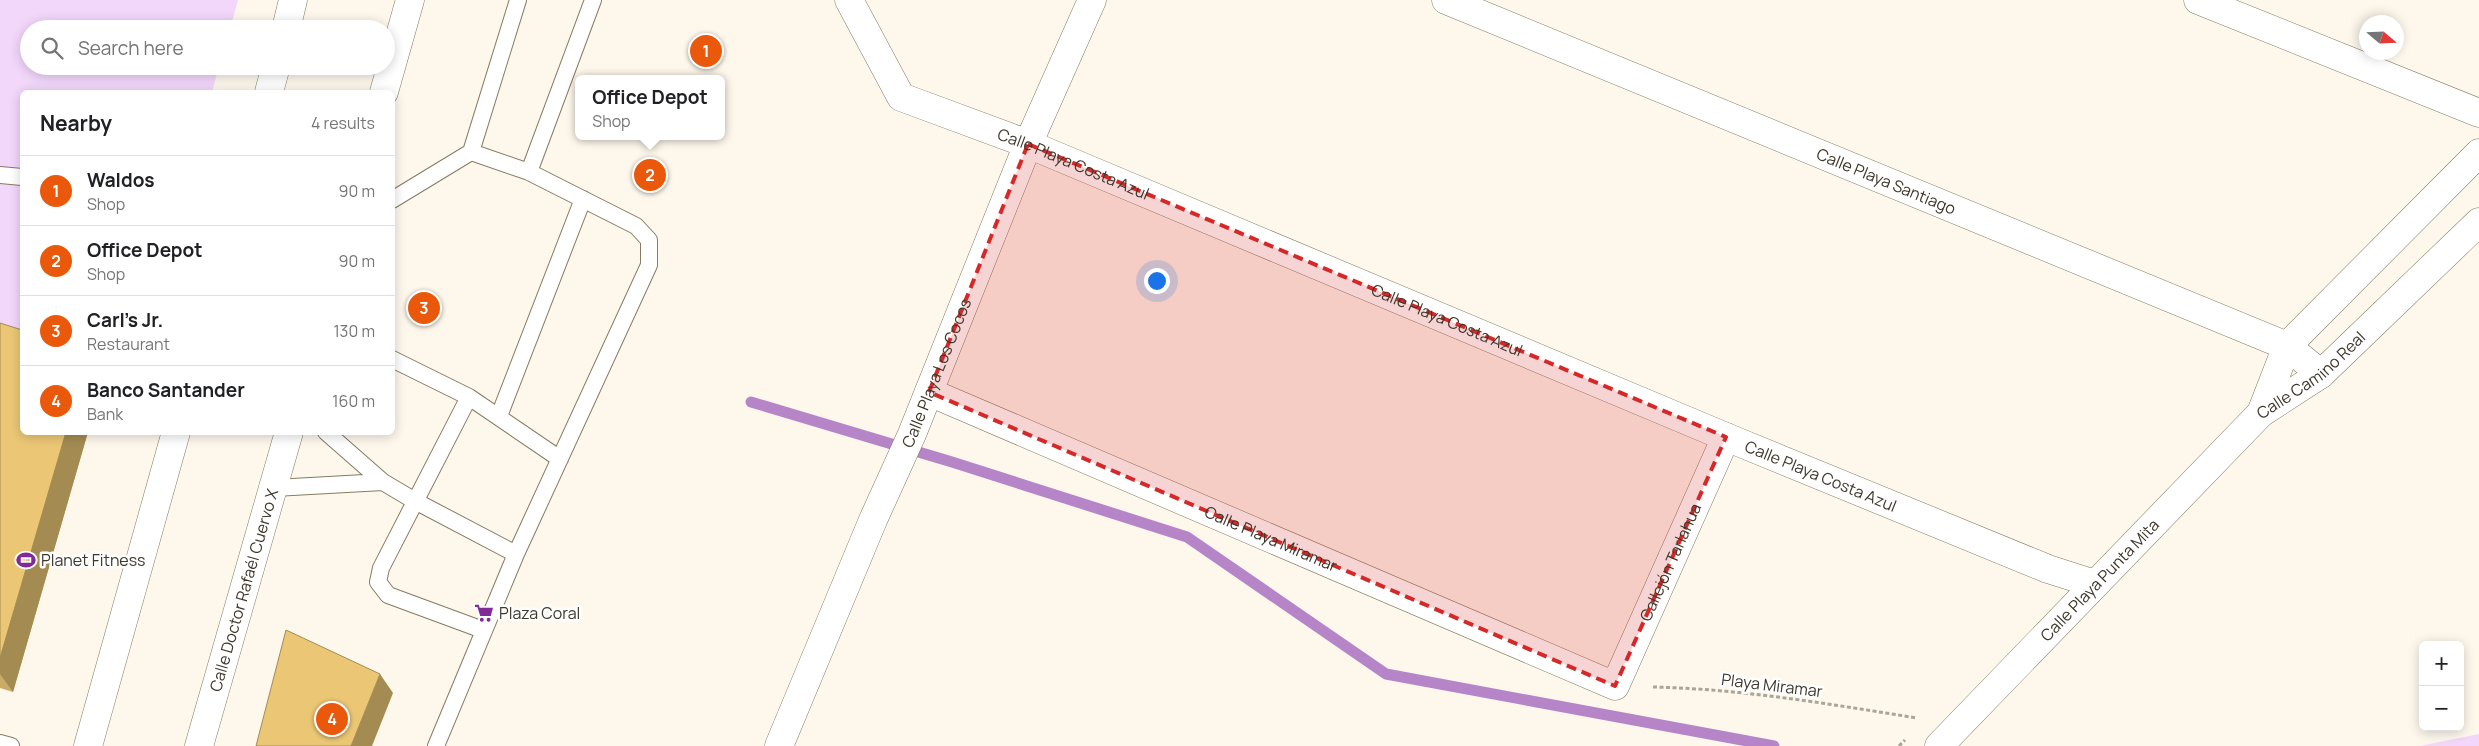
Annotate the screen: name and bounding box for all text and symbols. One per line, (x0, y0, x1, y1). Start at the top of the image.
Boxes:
north arrow (2359, 15, 2404, 60)
search box (20, 20, 395, 75)
pin: 1 (690, 32, 722, 70)
icon: search (38, 34, 66, 62)
text: Search here (78, 35, 184, 61)
popup (575, 75, 725, 140)
text: Office Depot (592, 84, 708, 110)
text: Nearby (40, 109, 112, 137)
text: Shop (592, 110, 631, 132)
text: 4 results (311, 112, 375, 134)
street label: Calle Playa Costa Azul (995, 123, 1153, 205)
street label: Calle Playa Santiago (1813, 143, 1959, 220)
pin: 2 (634, 156, 666, 194)
text: Waldos (87, 167, 154, 193)
text: 1 (52, 180, 60, 202)
text: 90 m (339, 180, 375, 202)
text: Shop (87, 193, 125, 215)
text: Office Depot (87, 237, 202, 263)
text: 2 (51, 250, 61, 272)
text: 90 m (339, 250, 375, 272)
text: Shop (87, 263, 125, 285)
your location (1144, 268, 1170, 294)
street label: Calle Playa Costa Azul (1368, 278, 1526, 361)
pin: 3 (408, 289, 440, 327)
street label: Calle Playa Los Cocos (896, 295, 976, 451)
text: Carl's Jr. (87, 307, 163, 333)
text: 3 (51, 320, 61, 342)
text: 130 m (333, 320, 375, 342)
street label: Calle Camino Real (2252, 326, 2370, 424)
text: Restaurant (87, 333, 170, 355)
text: Banco Santander (87, 377, 245, 403)
text: 4 (51, 390, 61, 412)
text: 160 m (332, 390, 375, 412)
text: Bank (87, 403, 123, 425)
street label: Calle Playa Costa Azul (1742, 435, 1900, 517)
street label: Calle Doctor Rafaél Cuervo X (204, 486, 283, 694)
street label: Calle Playa Miramar (1201, 500, 1341, 577)
street label: Callejón Tarlahua (1634, 500, 1706, 625)
street label: Calle Playa Punta Mita (2035, 514, 2164, 646)
sports icon: Planet Fitness (15, 549, 37, 571)
place label: Planet Fitness (41, 549, 146, 571)
supermarket icon: Plaza Coral (473, 602, 495, 624)
place label: Plaza Coral (499, 602, 580, 624)
map controls (2419, 641, 2464, 731)
button: + (2419, 641, 2464, 686)
street label: Playa Miramar (1720, 668, 1824, 702)
button: − (2419, 686, 2464, 731)
pin: 4 (316, 700, 348, 738)

